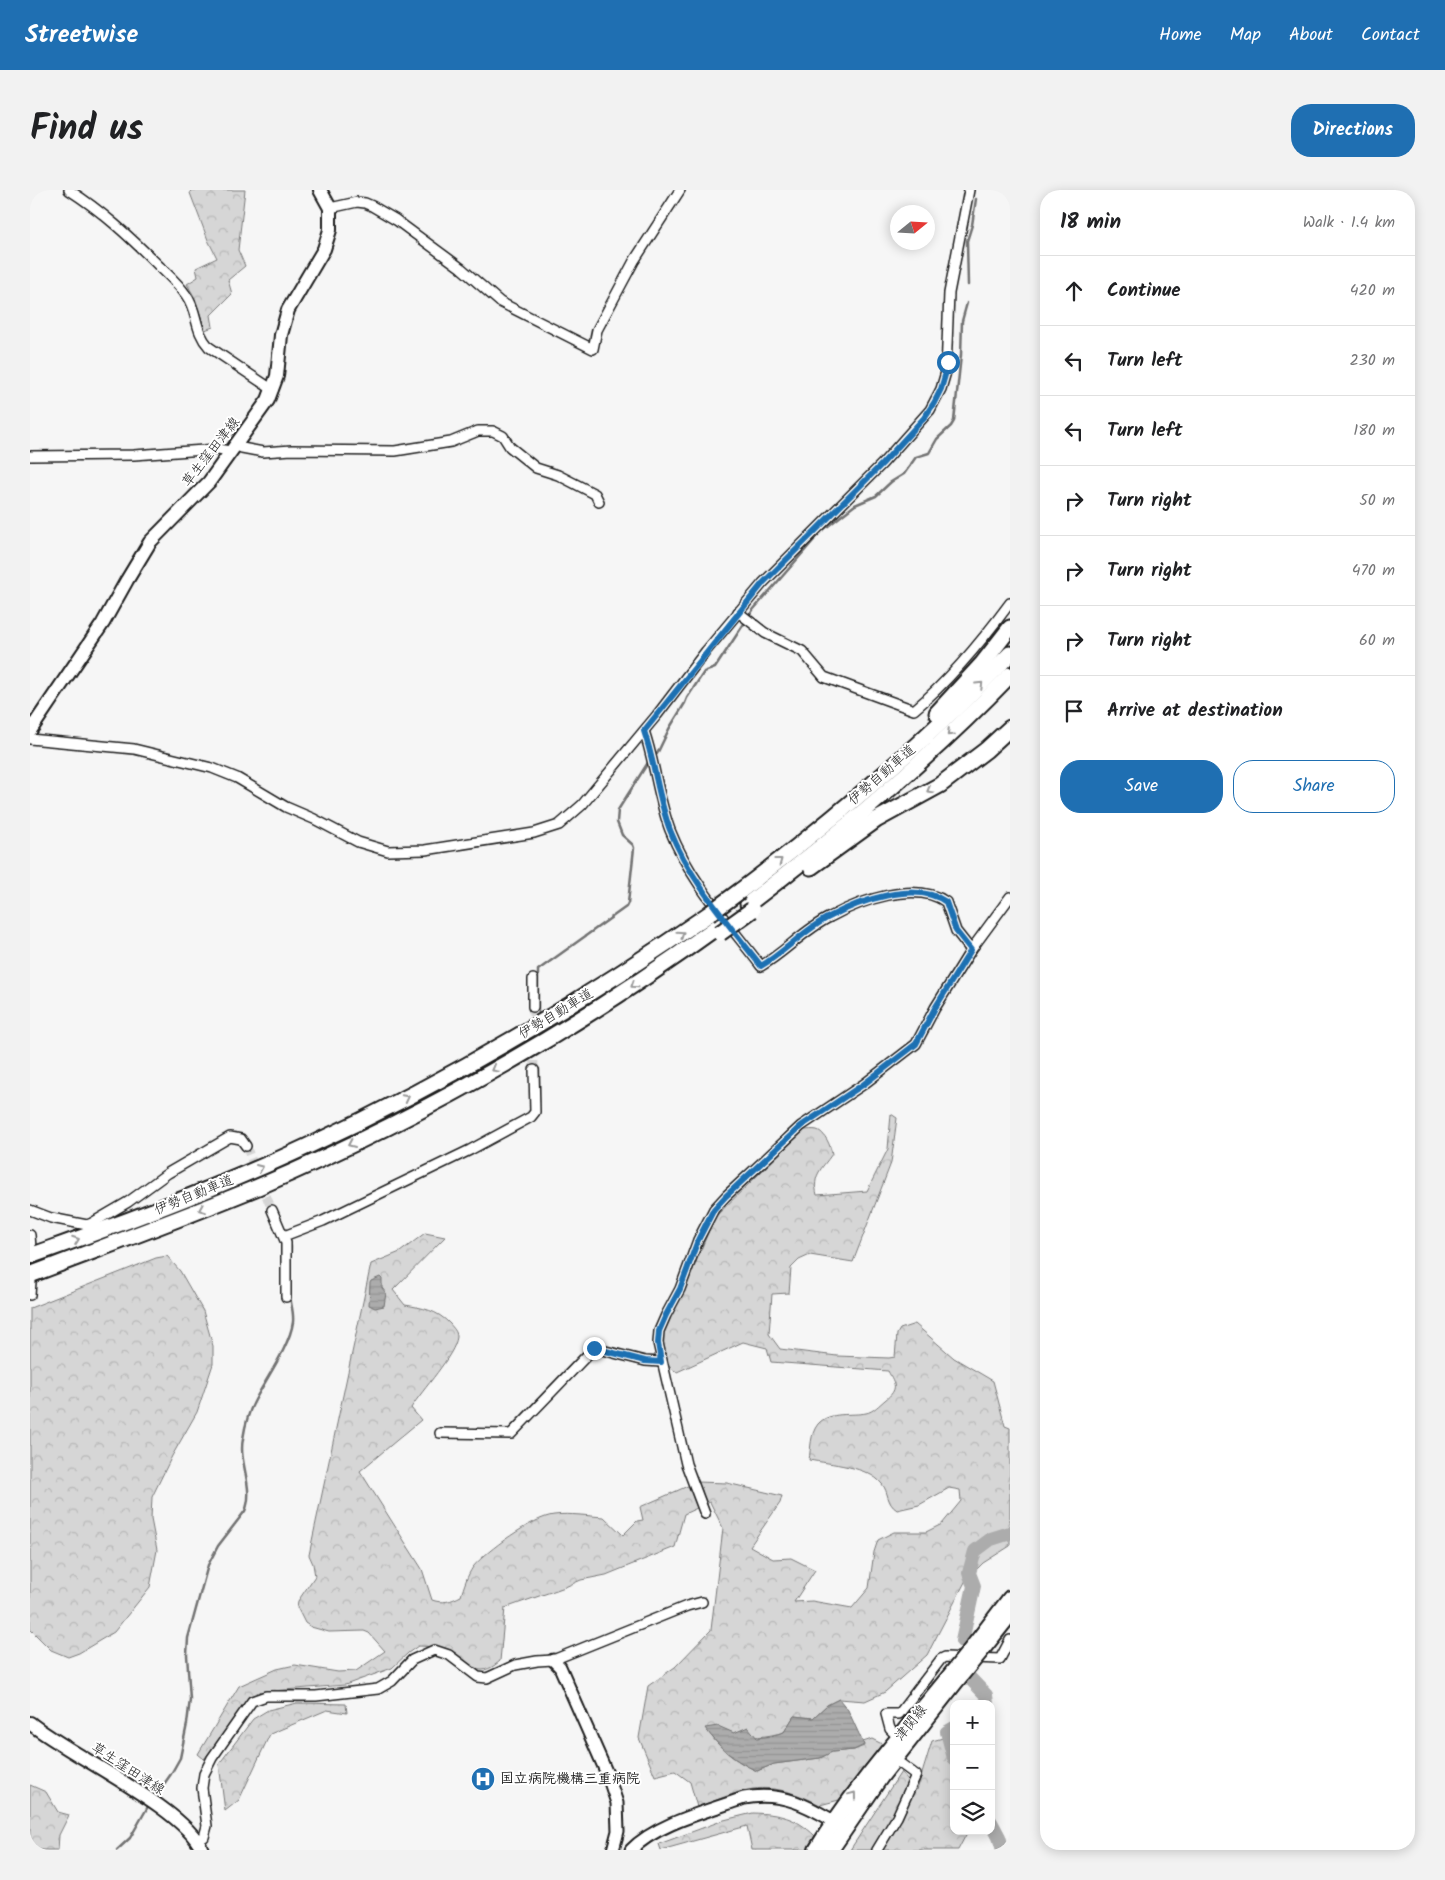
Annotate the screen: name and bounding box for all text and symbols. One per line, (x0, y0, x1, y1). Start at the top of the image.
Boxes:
text: Streetwise (25, 16, 138, 55)
text: Home (1159, 21, 1202, 50)
text: Map (1230, 21, 1261, 50)
text: About (1289, 21, 1333, 50)
text: Contact (1361, 21, 1420, 50)
text: Find us (30, 102, 143, 158)
button: Directions (1291, 104, 1415, 157)
north arrow (890, 205, 935, 250)
text: 18 min (1060, 206, 1121, 239)
text: Walk · 1.4 km (1303, 210, 1395, 235)
text: Continue (1107, 276, 1180, 306)
icon: ahead (1060, 277, 1088, 305)
text: 420 m (1350, 278, 1395, 303)
text: Turn left (1107, 346, 1182, 376)
icon: left (1060, 347, 1088, 375)
text: 230 m (1349, 348, 1395, 373)
route start (937, 351, 960, 374)
street label: 草生窪田津線 (176, 412, 246, 492)
text: Turn left (1107, 416, 1182, 446)
icon: left (1060, 417, 1088, 445)
text: 180 m (1353, 418, 1395, 443)
text: Turn right (1107, 486, 1192, 516)
icon: right (1060, 487, 1088, 515)
text: 50 m (1359, 488, 1395, 513)
text: Turn right (1107, 556, 1192, 586)
icon: right (1060, 557, 1088, 585)
text: 470 m (1352, 558, 1395, 583)
text: Turn right (1107, 626, 1192, 656)
icon: right (1060, 627, 1088, 655)
text: 60 m (1359, 628, 1395, 653)
one-way arrow (975, 682, 984, 691)
text: Arrive at destination (1107, 696, 1283, 726)
icon: arrive (1060, 697, 1088, 725)
one-way arrow (947, 727, 956, 736)
street label: 伊勢自動車道 (843, 739, 921, 811)
button: Save (1060, 760, 1223, 813)
button: Share (1233, 760, 1395, 813)
one-way arrow (927, 784, 936, 794)
one-way arrow (773, 859, 782, 867)
one-way arrow (675, 931, 684, 940)
one-way arrow (631, 979, 640, 988)
street label: 伊勢自動車道 (514, 983, 598, 1045)
one-way arrow (492, 1063, 501, 1073)
one-way arrow (401, 1094, 410, 1104)
one-way arrow (347, 1138, 356, 1148)
one-way arrow (255, 1163, 264, 1174)
street label: 伊勢自動車道 (151, 1169, 237, 1221)
one-way arrow (198, 1203, 207, 1214)
one-way arrow (71, 1236, 80, 1246)
route end (583, 1337, 606, 1360)
street label: 津関線 (889, 1700, 933, 1746)
map controls (950, 1700, 995, 1835)
button: + (950, 1700, 995, 1745)
street label: 草生窪田津線 (87, 1737, 169, 1801)
button: − (950, 1745, 995, 1790)
hospital icon: 国立病院機構三重病院 (470, 1766, 496, 1792)
place label: 国立病院機構三重病院 (500, 1768, 640, 1790)
button: layers (950, 1790, 995, 1835)
one-way arrow (847, 1791, 856, 1801)

